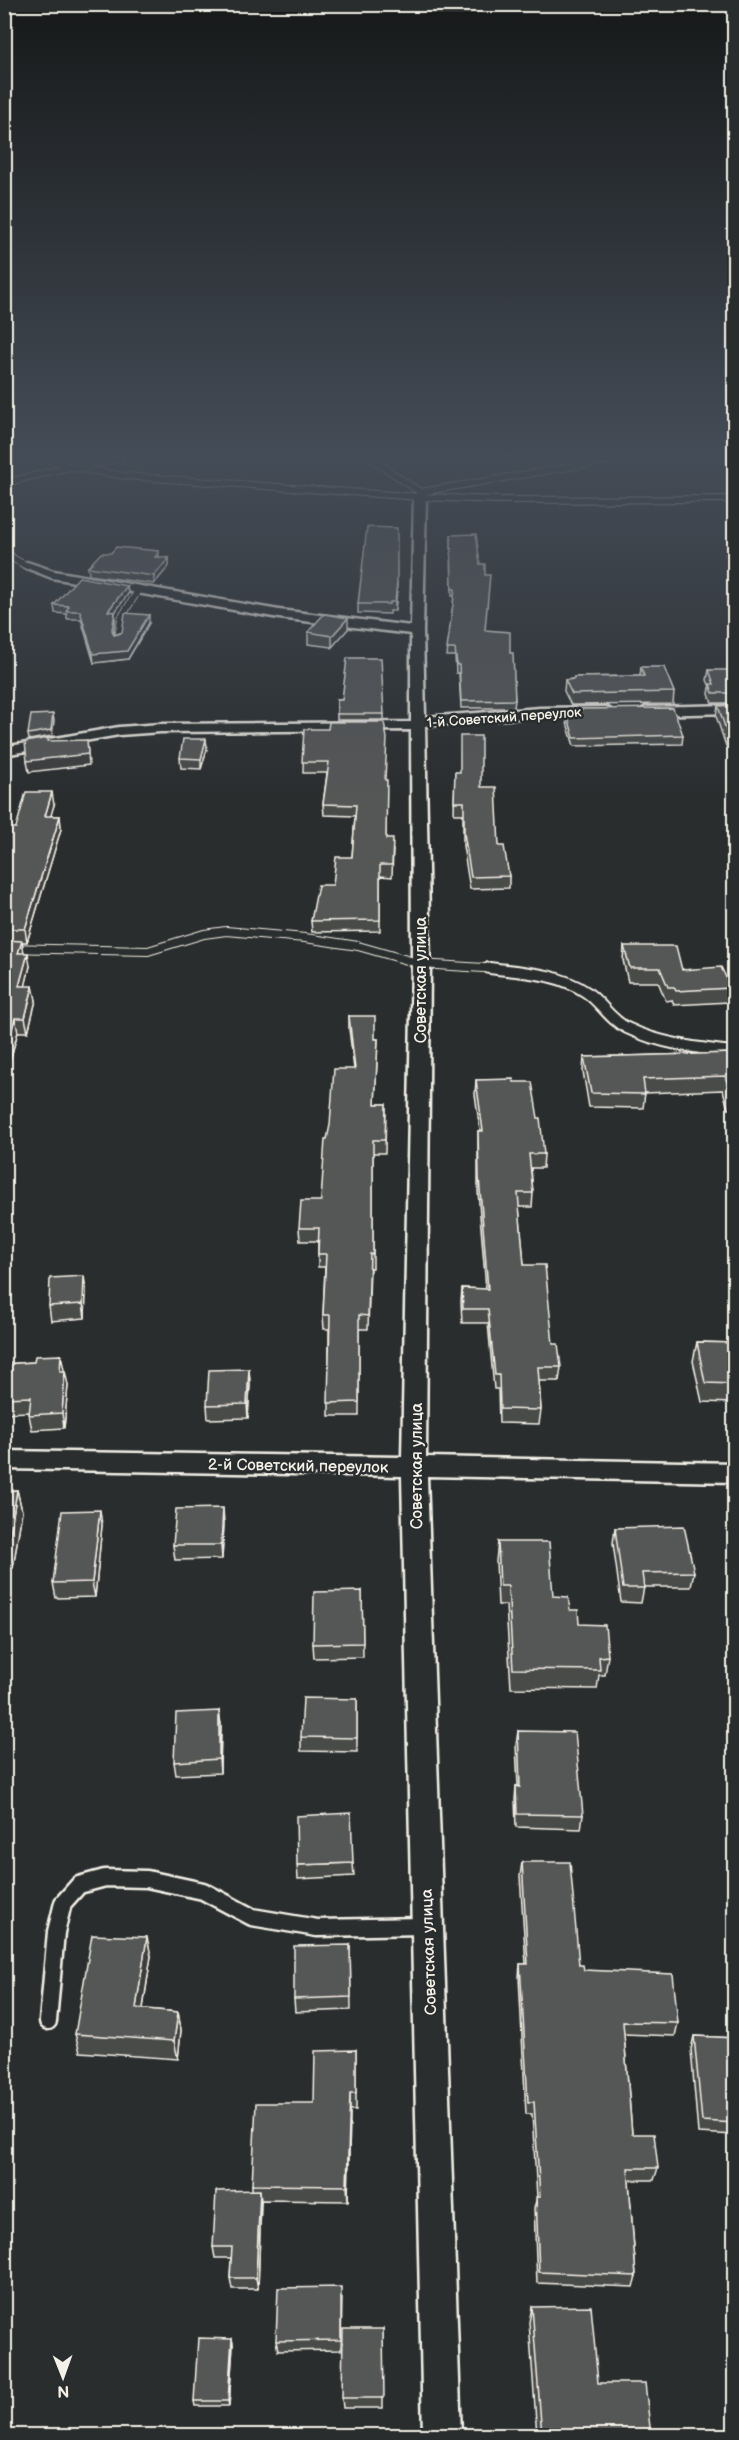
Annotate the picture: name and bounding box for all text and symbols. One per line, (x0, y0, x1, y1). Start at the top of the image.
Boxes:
street label: 1-й Советский переулок (426, 704, 583, 731)
street label: Советская улица (412, 916, 431, 1043)
street label: Советская улица (408, 1402, 427, 1529)
street label: 2-й Советский переулок (208, 1455, 389, 1478)
street label: Советская улица (418, 1888, 441, 2016)
north arrow (33, 2347, 93, 2407)
text: N (57, 2381, 69, 2400)

